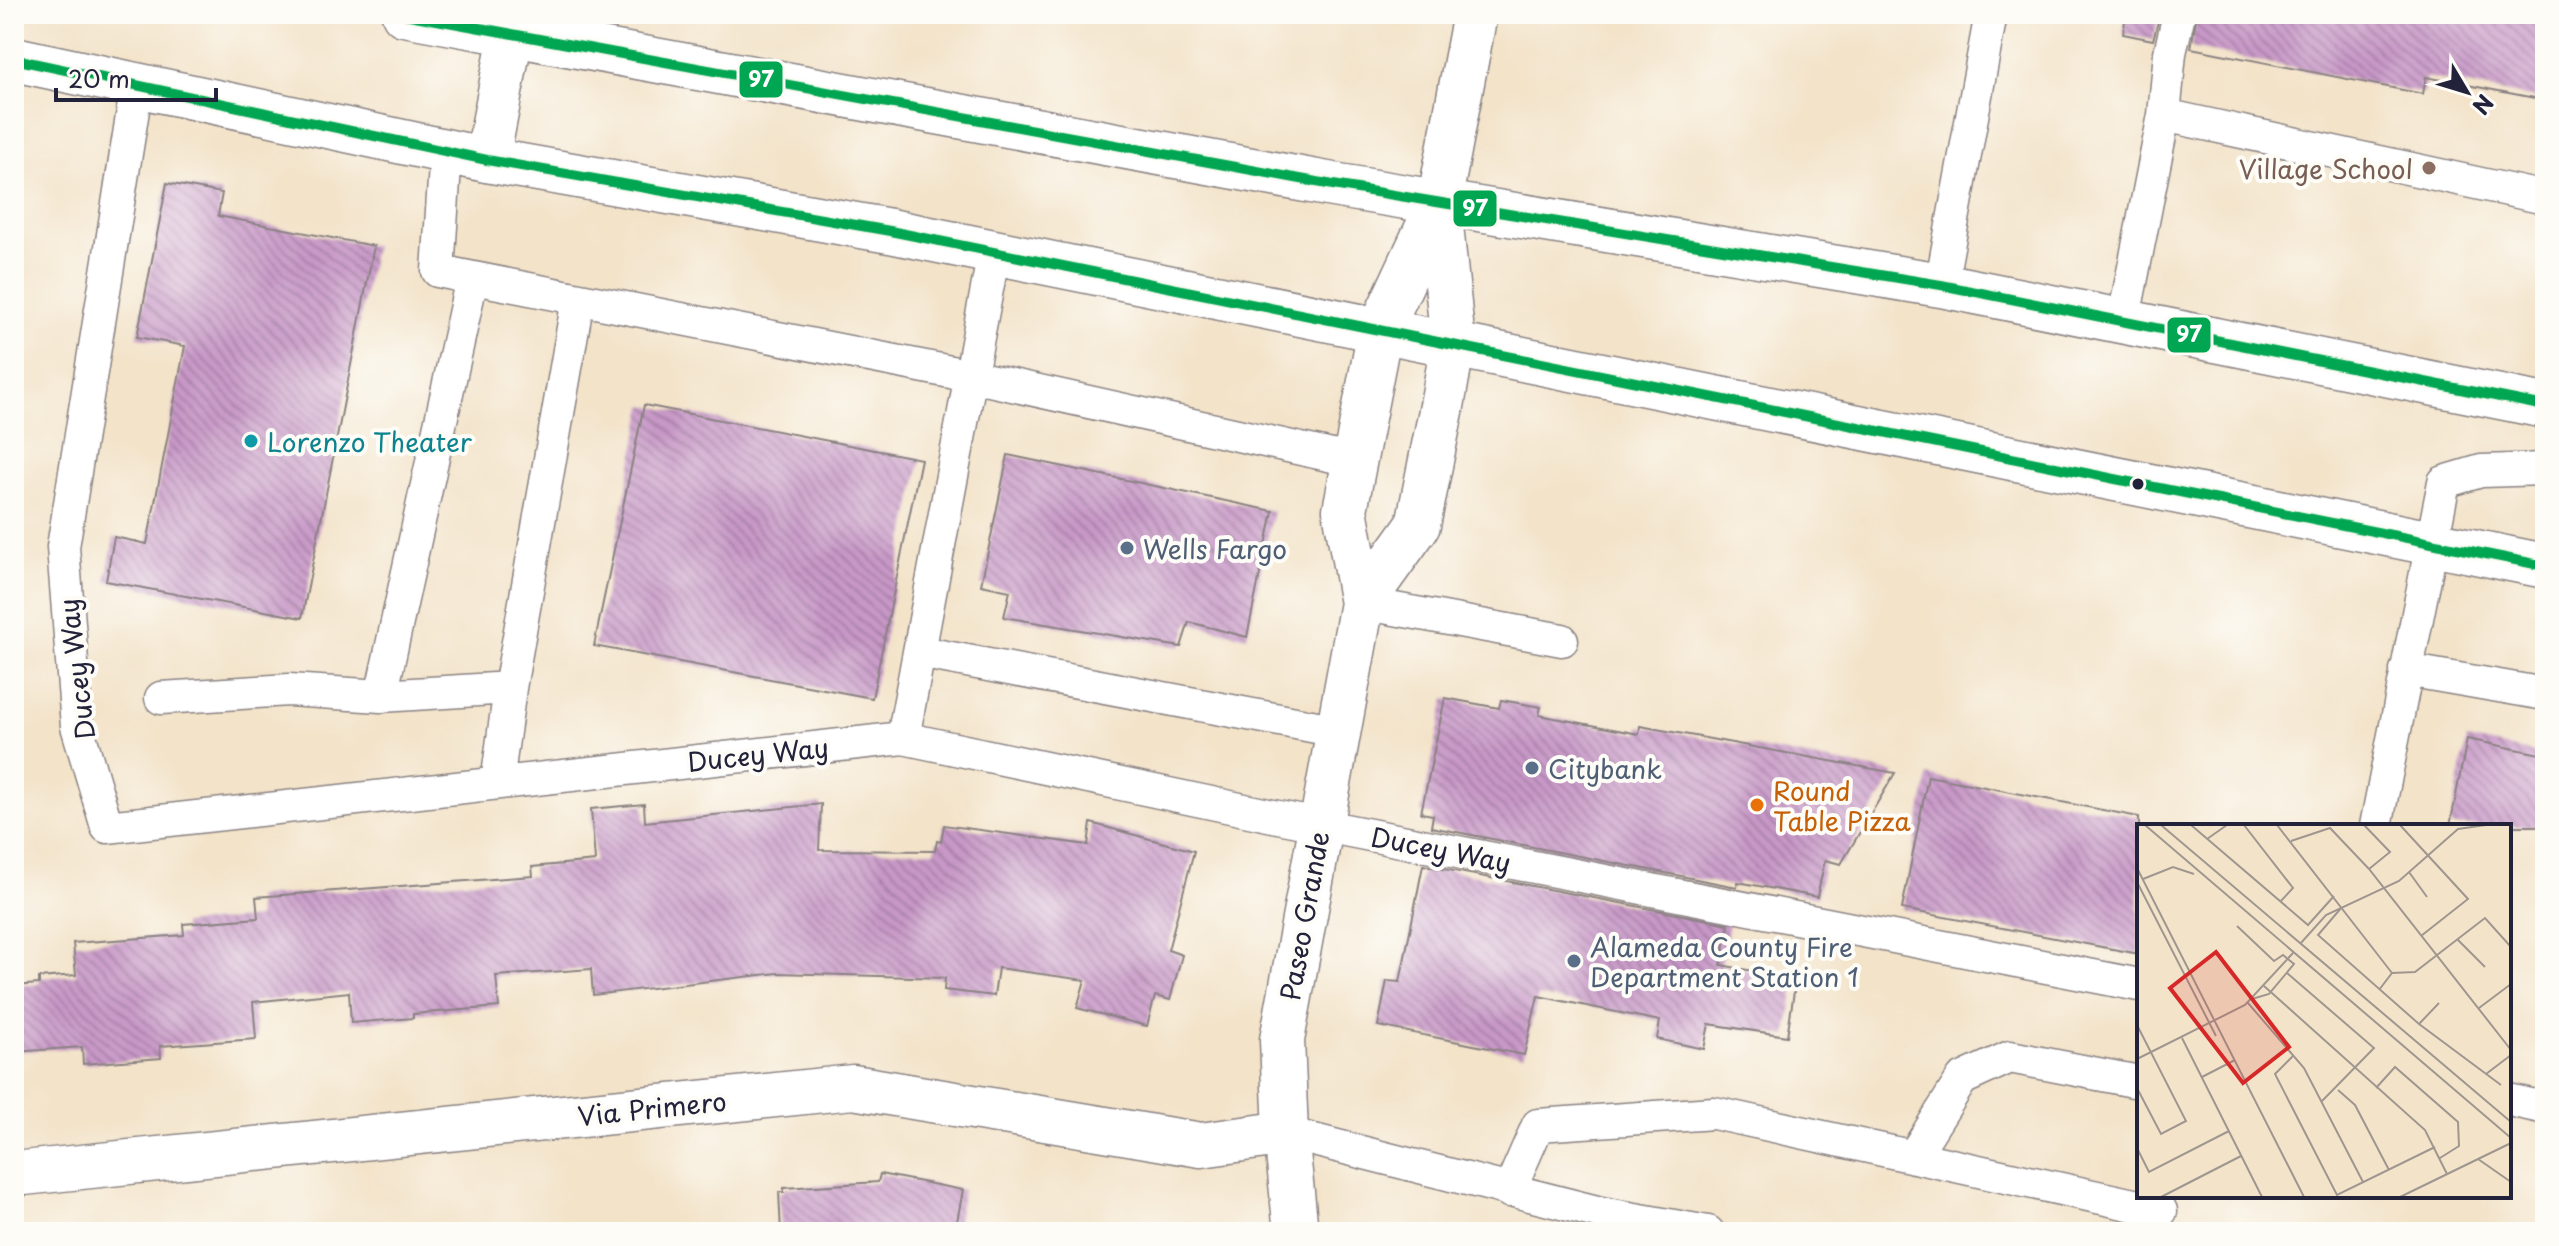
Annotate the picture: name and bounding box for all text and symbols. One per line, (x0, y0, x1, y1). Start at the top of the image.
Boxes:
scale bar (56, 52, 216, 102)
north arrow (2427, 52, 2507, 132)
text: 20 m (68, 60, 130, 96)
line badge: 97 (738, 60, 784, 99)
text: 97 (748, 61, 774, 94)
text: N (2466, 88, 2502, 122)
place label: Village School (2239, 149, 2413, 188)
marker: Village School (2420, 159, 2438, 177)
line badge: 97 (1452, 189, 1498, 228)
text: 97 (1462, 190, 1488, 223)
line badge: 97 (2166, 316, 2212, 354)
text: 97 (2176, 316, 2202, 349)
place label: Lorenzo Theater (267, 422, 473, 461)
marker: Lorenzo Theater (242, 432, 260, 450)
unlabelled marker (2130, 476, 2146, 492)
place label: Wells Fargo (1143, 529, 1287, 568)
marker: Wells Fargo (1118, 539, 1136, 557)
street label: Ducey Way (48, 596, 104, 742)
street label: Ducey Way (685, 727, 831, 781)
place label: Citybank (1548, 749, 1662, 788)
marker: Citybank (1523, 759, 1541, 777)
place label: Round Table Pizza (1773, 771, 1912, 840)
marker: Round Table Pizza (1748, 796, 1766, 814)
street label: Ducey Way (1368, 816, 1514, 882)
inset map (2137, 824, 2511, 1198)
street label: Paseo Grande (1270, 828, 1338, 1004)
place label: Alameda County Fire Department Station 1 (1590, 927, 1859, 996)
marker: Alameda County Fire Department Station 1 (1565, 952, 1583, 970)
street label: Via Primero (576, 1081, 728, 1135)

